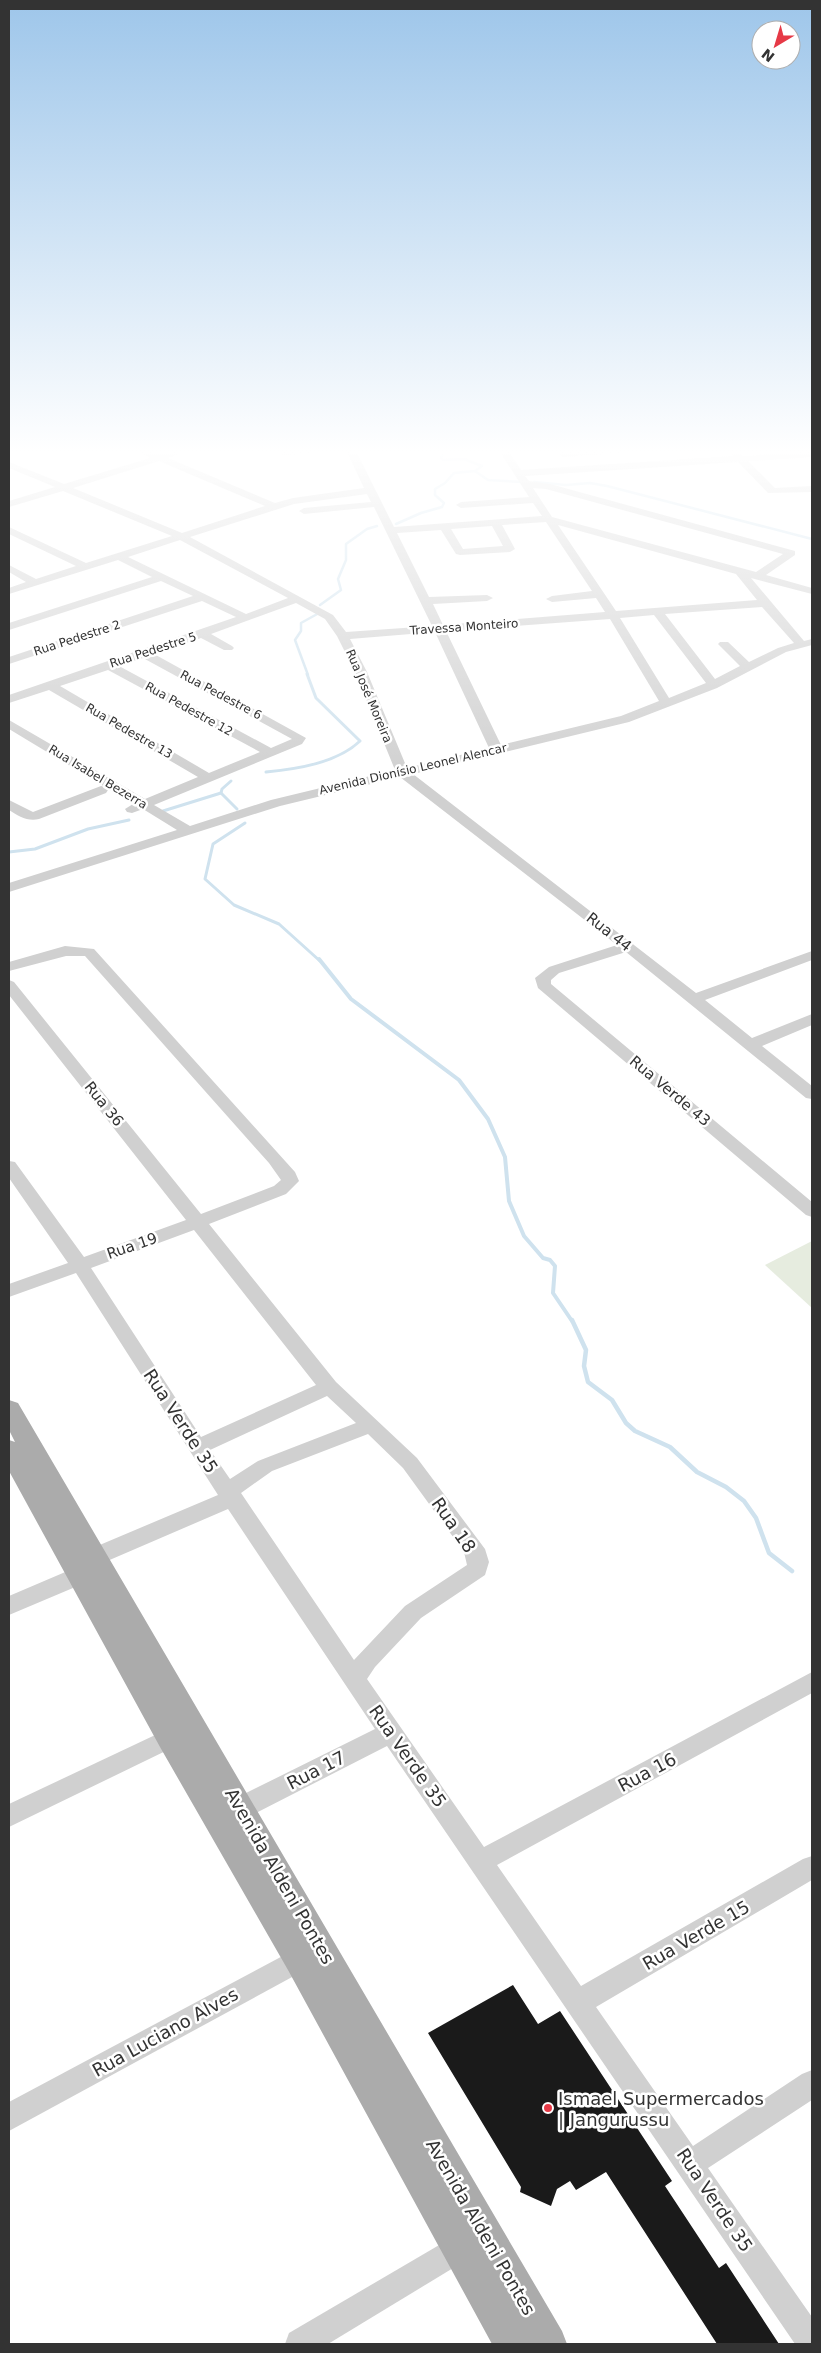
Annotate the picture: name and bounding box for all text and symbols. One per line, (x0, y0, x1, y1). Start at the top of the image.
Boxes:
north arrow (751, 20, 801, 70)
text: N (758, 45, 778, 65)
street label: Travessa Monteiro (408, 616, 519, 638)
street label: Rua Pedestre 2 (32, 617, 122, 659)
street label: Rua Pedestre 5 (108, 629, 198, 671)
street label: Rua José Moreira (343, 647, 395, 745)
street label: Rua Pedestre 6 (178, 668, 264, 722)
street label: Rua Pedestre 12 (143, 679, 235, 739)
street label: Rua Pedestre 13 (83, 700, 175, 762)
street label: Avenida Dionísio Leonel Alencar (318, 741, 508, 797)
street label: Rua Isabel Bezerra (46, 742, 150, 812)
street label: Rua 44 (583, 909, 635, 955)
street label: Rua Verde 43 (626, 1052, 714, 1130)
street label: Rua 36 (81, 1078, 127, 1130)
street label: Rua 19 (104, 1229, 160, 1263)
street label: Rua Verde 35 (139, 1365, 223, 1477)
street label: Rua 18 (427, 1493, 481, 1557)
street label: Rua Verde 35 (365, 1701, 451, 1811)
street label: Rua 17 (283, 1746, 349, 1794)
street label: Rua 16 (614, 1748, 680, 1796)
street label: Avenida Aldeni Pontes (221, 1784, 339, 1968)
street label: Rua Verde 15 (639, 1896, 753, 1974)
street label: Rua Luciano Alves (88, 1983, 242, 2081)
place label: Ismael Supermercados | Jangurussu (558, 2088, 764, 2130)
marker: Ismael Supermercados | Jangurussu (542, 2102, 554, 2114)
street label: Avenida Aldeni Pontes (422, 2135, 540, 2319)
street label: Rua Verde 35 (673, 2144, 757, 2256)

